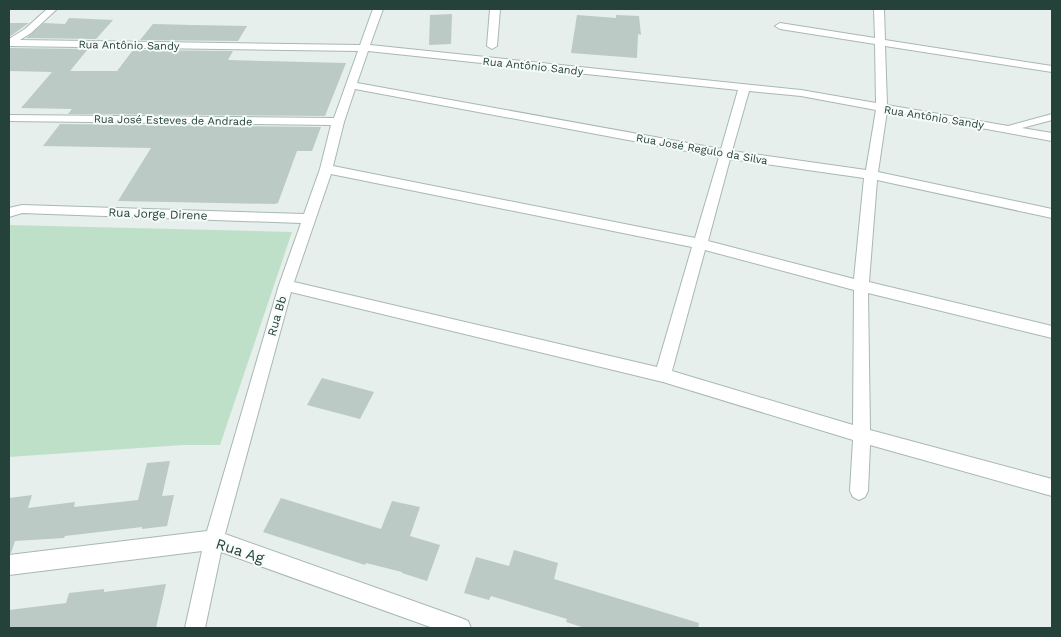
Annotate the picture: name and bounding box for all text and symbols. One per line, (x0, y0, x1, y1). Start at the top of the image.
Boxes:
street label: Rua Antônio Sandy (78, 38, 180, 53)
street label: Rua Antônio Sandy (482, 55, 584, 78)
street label: Rua Antônio Sandy (883, 103, 985, 132)
street label: Rua José Esteves de Andrade (94, 113, 252, 128)
street label: Rua José Regulo da Silva (635, 132, 769, 167)
street label: Rua Jorge Direne (108, 205, 208, 223)
street label: Rua Bb (265, 294, 289, 338)
street label: Rua Ag (214, 535, 266, 567)

